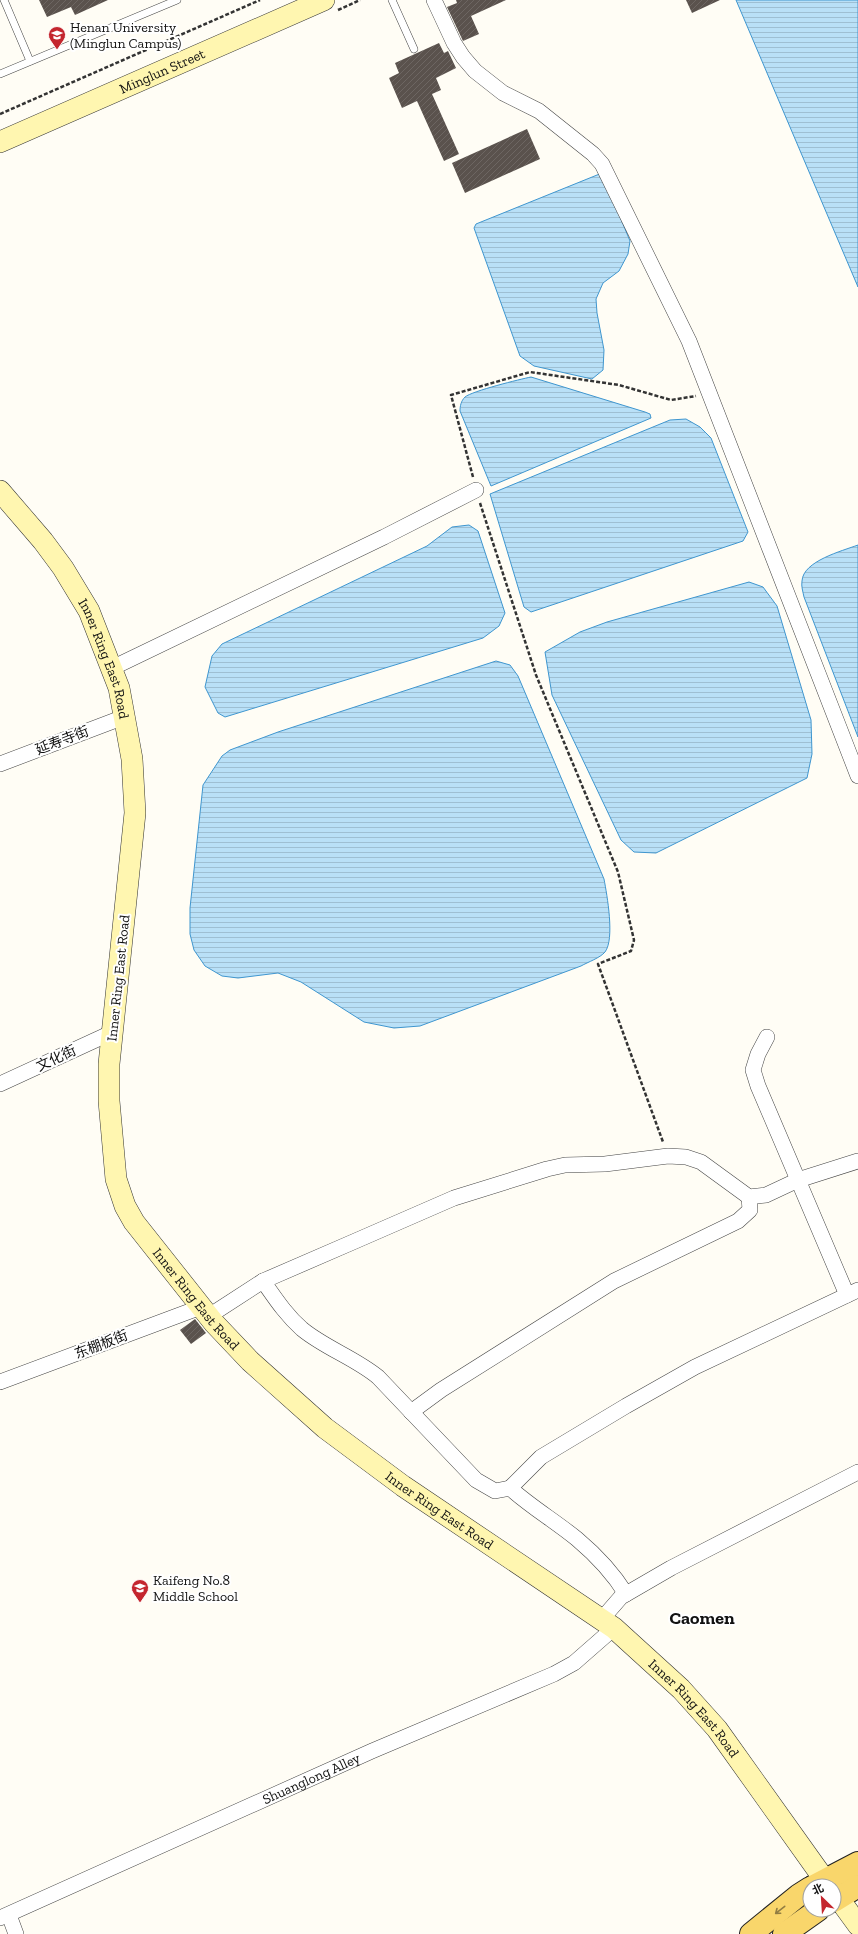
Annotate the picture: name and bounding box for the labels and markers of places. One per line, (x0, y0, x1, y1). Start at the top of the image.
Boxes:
place label: Henan University (Minglun Campus) (70, 19, 182, 52)
school or university icon: Henan University (Minglun Campus) (47, 25, 67, 50)
place label: Kaifeng No.8 Middle School (153, 1572, 238, 1605)
school or university icon: Kaifeng No.8 Middle School (130, 1578, 150, 1603)

